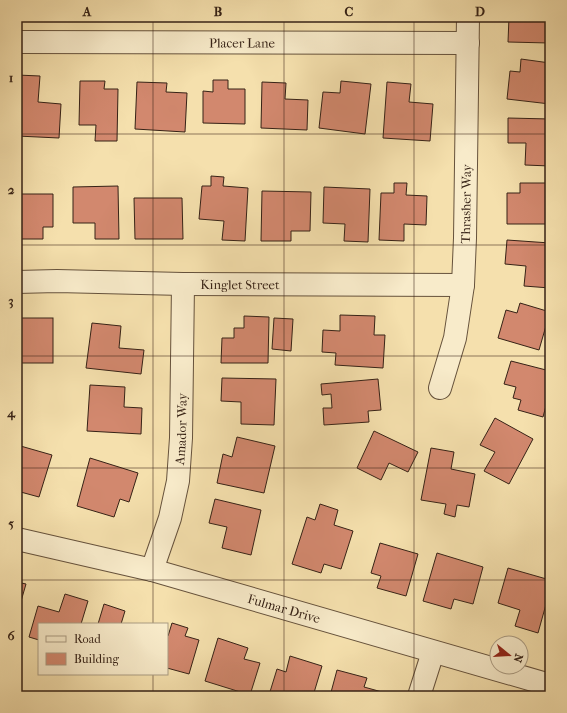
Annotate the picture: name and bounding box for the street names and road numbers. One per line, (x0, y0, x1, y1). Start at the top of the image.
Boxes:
street label: Placer Lane (209, 35, 275, 50)
street label: Thrasher Way (457, 163, 474, 244)
street label: Kinglet Street (200, 277, 280, 292)
street label: Amador Way (172, 392, 189, 466)
street label: Fulmar Drive (246, 591, 323, 626)

